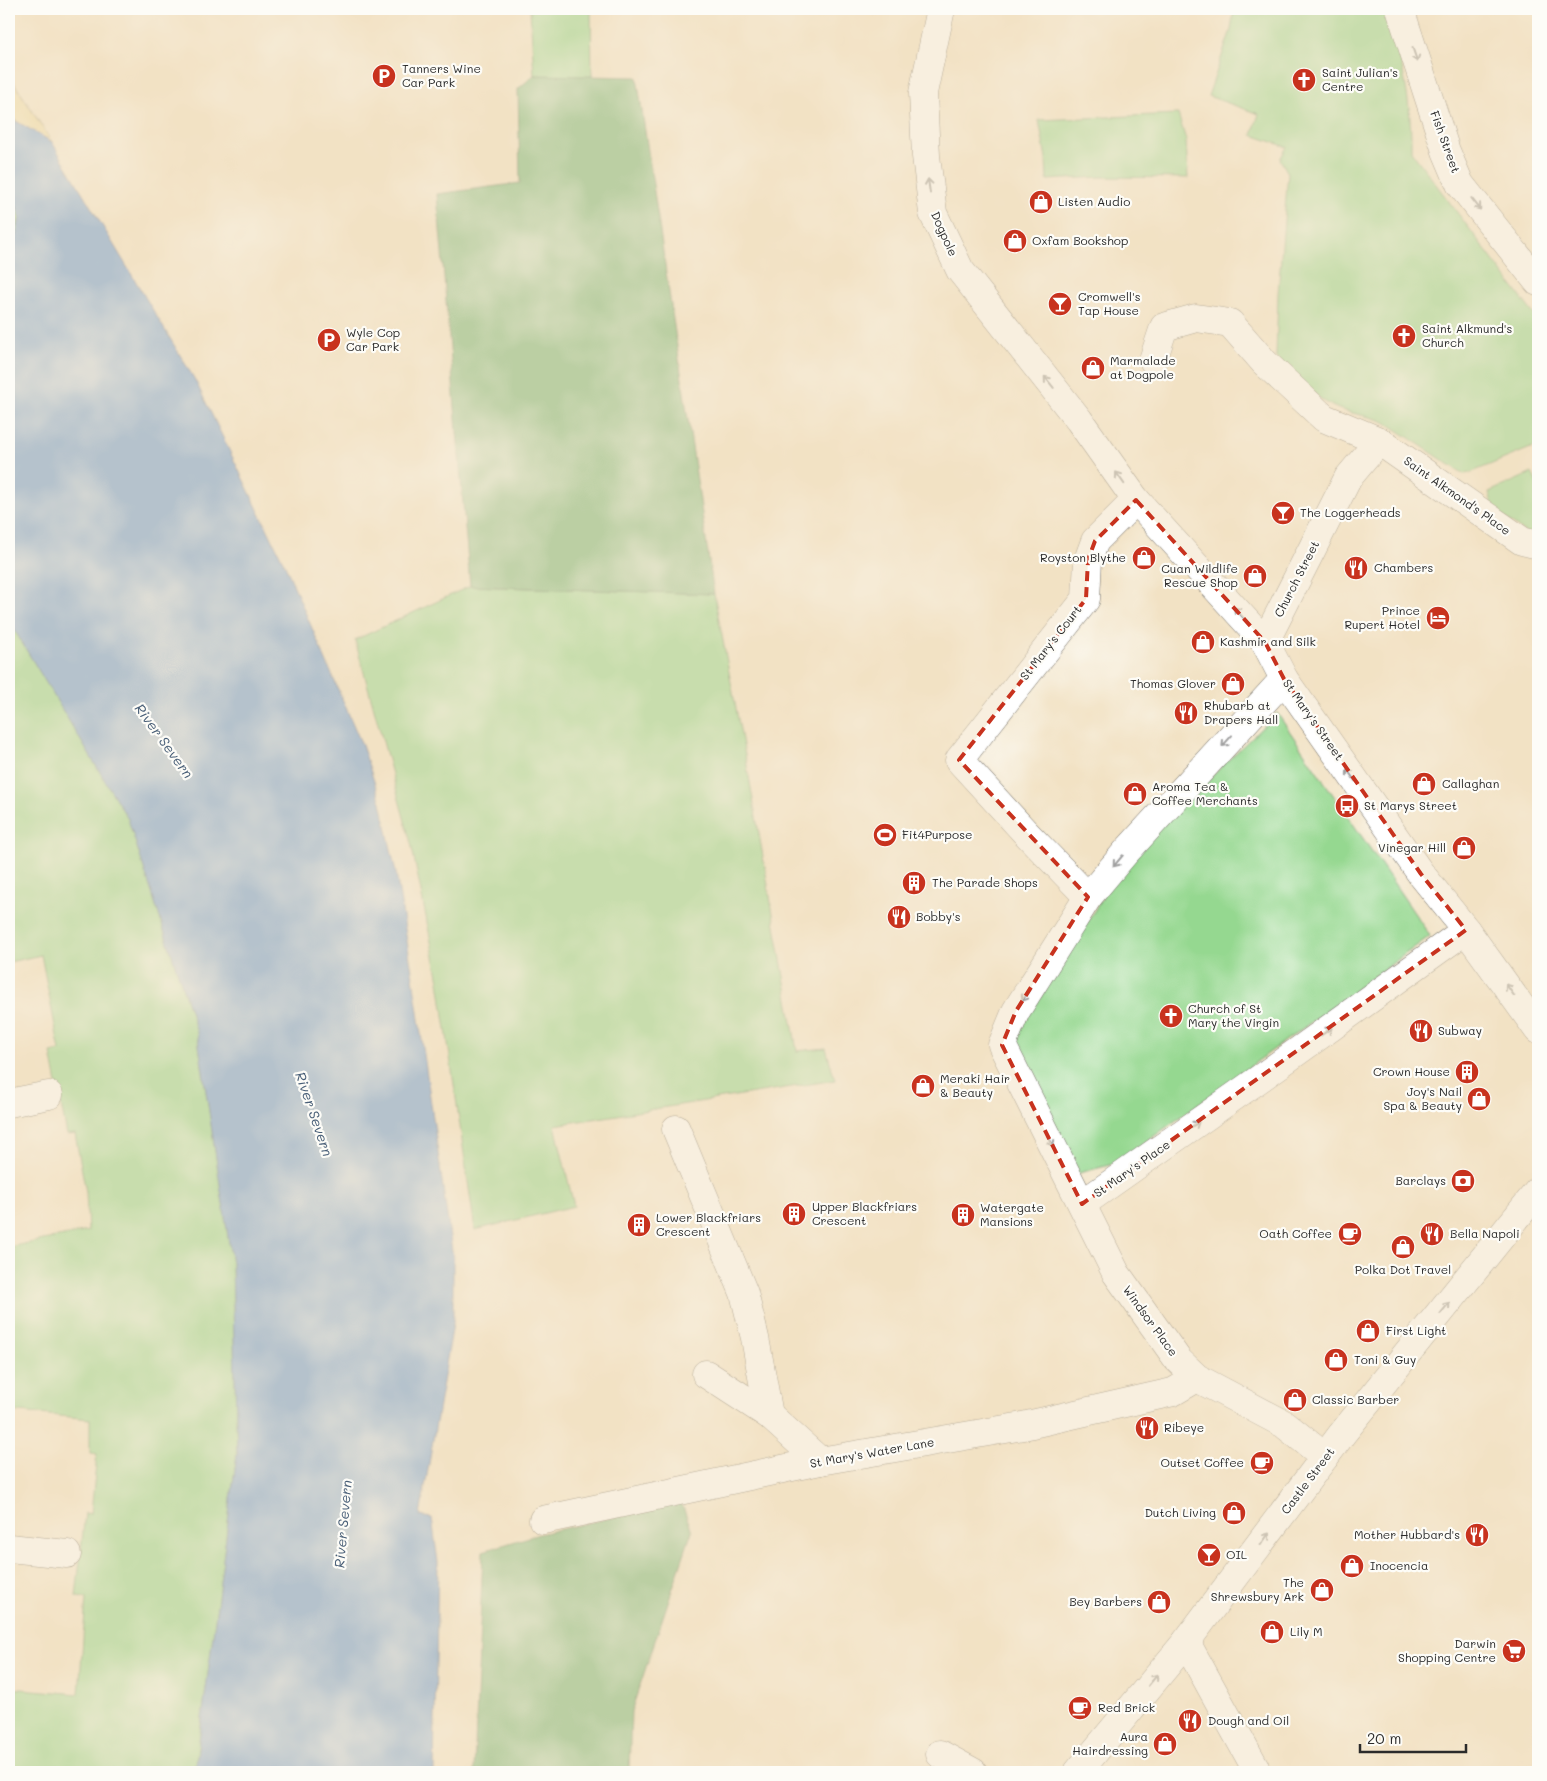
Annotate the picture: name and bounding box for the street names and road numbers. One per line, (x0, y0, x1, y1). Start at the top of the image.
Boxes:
street label: Fish Street (1427, 108, 1465, 175)
street label: Dogpole (928, 209, 962, 258)
street label: Saint Alkmond's Place (1401, 452, 1514, 538)
street label: Church Street (1270, 538, 1322, 620)
street label: St Mary's Court (1016, 602, 1085, 683)
street label: St Mary's Street (1280, 676, 1348, 763)
street label: St Mary's Place (1090, 1136, 1173, 1201)
street label: Windsor Place (1120, 1282, 1182, 1359)
street label: St Mary's Water Lane (808, 1433, 935, 1471)
street label: Castle Street (1277, 1444, 1338, 1517)

